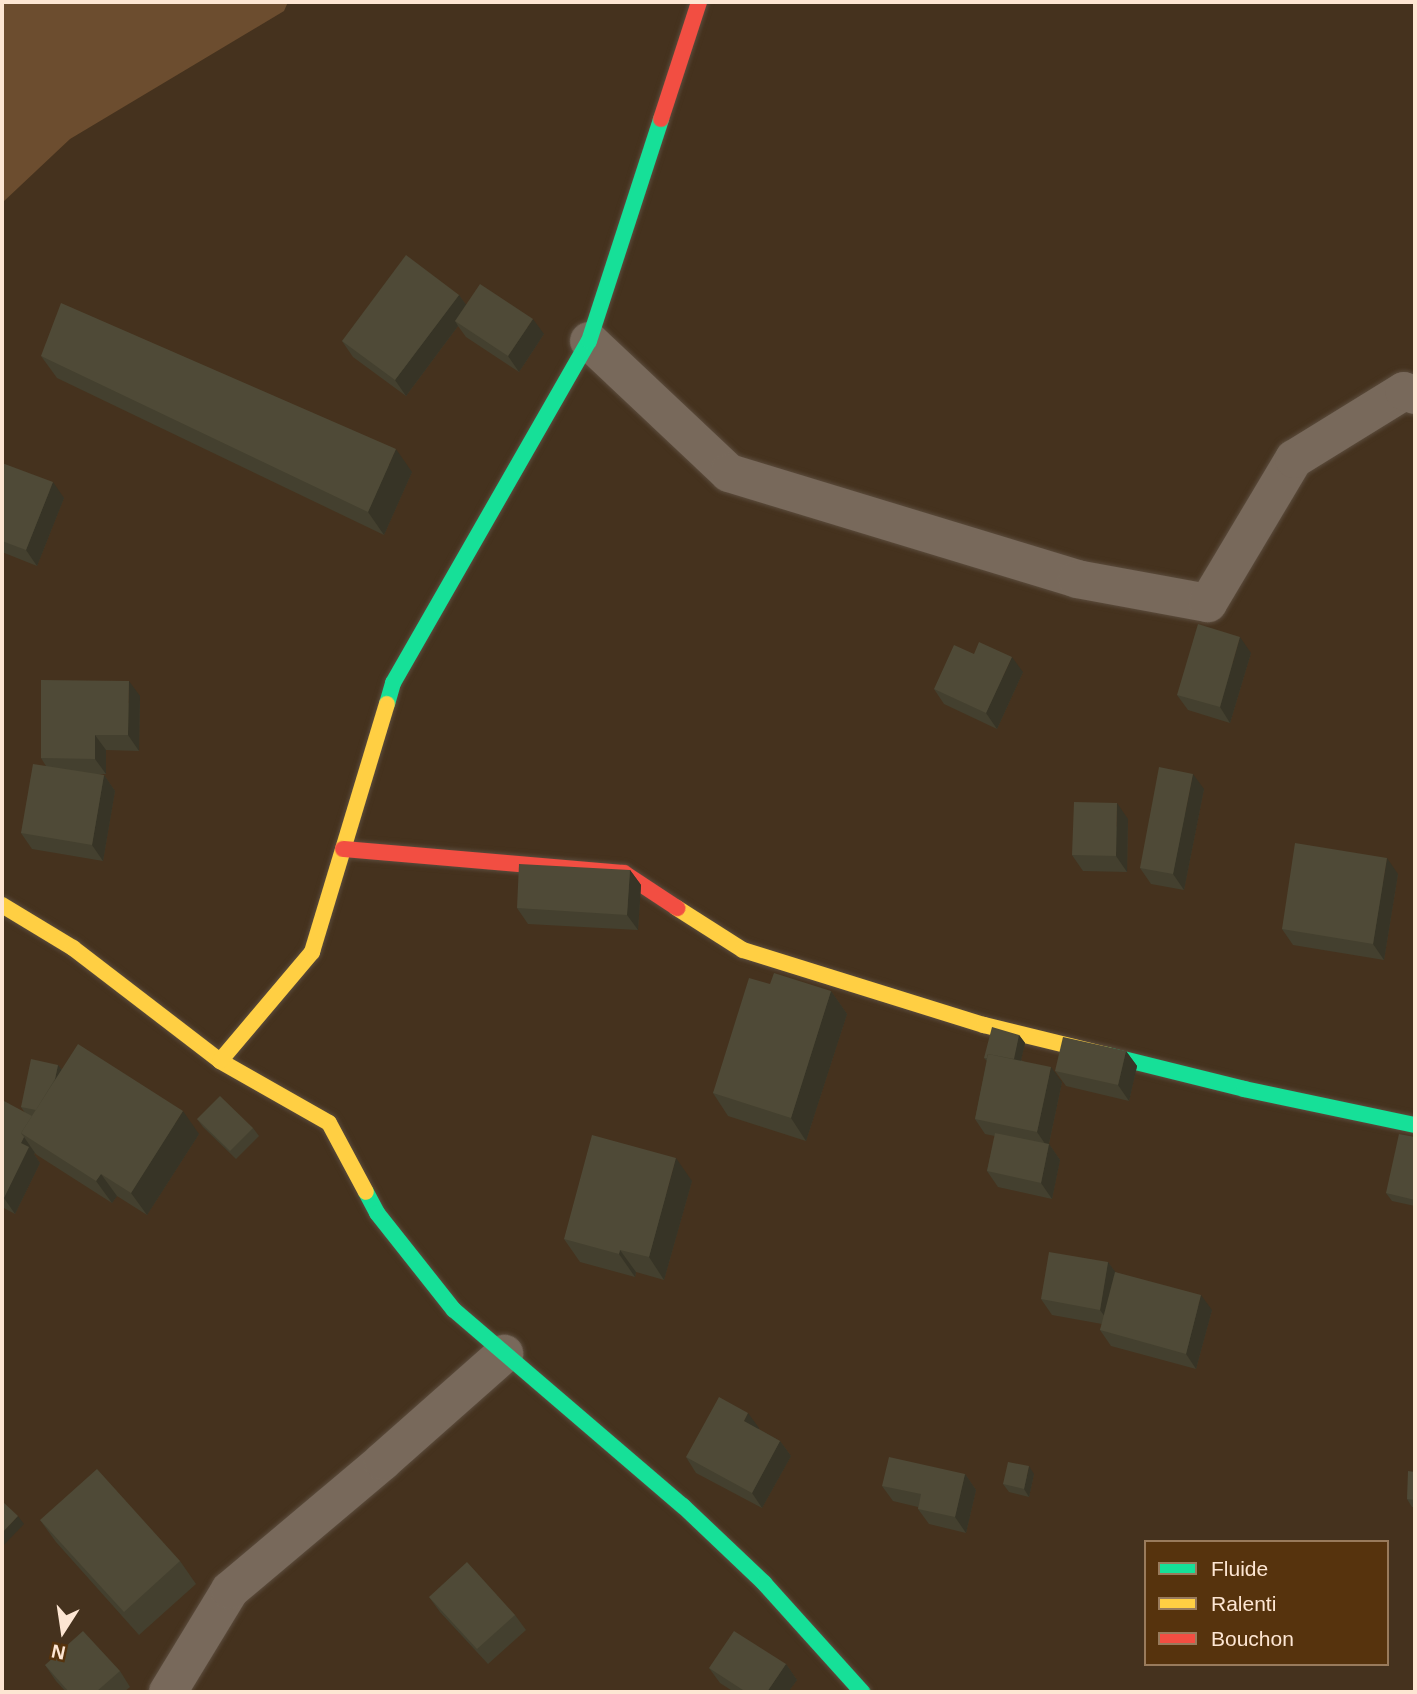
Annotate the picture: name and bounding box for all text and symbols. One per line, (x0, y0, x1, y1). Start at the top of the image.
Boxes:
legend (1144, 1540, 1389, 1666)
text: Fluide (1211, 1557, 1268, 1580)
text: Ralenti (1211, 1592, 1276, 1615)
north arrow (28, 1596, 98, 1666)
text: Bouchon (1211, 1627, 1294, 1650)
text: N (50, 1640, 67, 1664)

